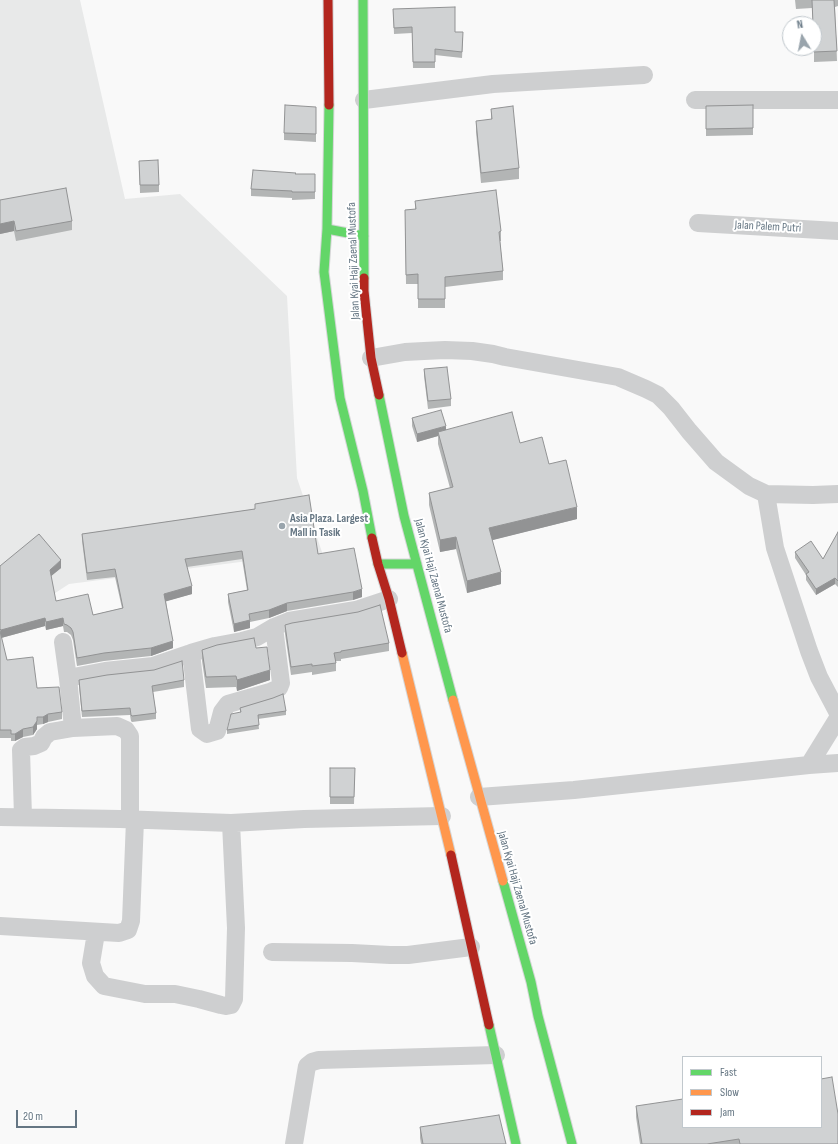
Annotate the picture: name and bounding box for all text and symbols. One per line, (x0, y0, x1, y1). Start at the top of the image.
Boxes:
north arrow (782, 16, 822, 56)
text: N (796, 18, 804, 32)
street label: Jalan Kyai Haji Zaenal Mustofa (345, 202, 363, 320)
street label: Jalan Palem Putri (734, 218, 802, 236)
place label: Asia Plaza. Largest Mall in Tasik (290, 512, 368, 540)
street label: Jalan Kyai Haji Zaenal Mustofa (411, 517, 455, 635)
marker: Asia Plaza. Largest Mall in Tasik (277, 521, 287, 531)
street label: Jalan Kyai Haji Zaenal Mustofa (494, 830, 540, 946)
legend (682, 1056, 822, 1128)
text: Fast (720, 1065, 737, 1080)
text: Slow (720, 1085, 739, 1100)
scale bar (18, 1102, 79, 1128)
text: Jam (720, 1105, 735, 1120)
text: 20 m (23, 1109, 43, 1124)

